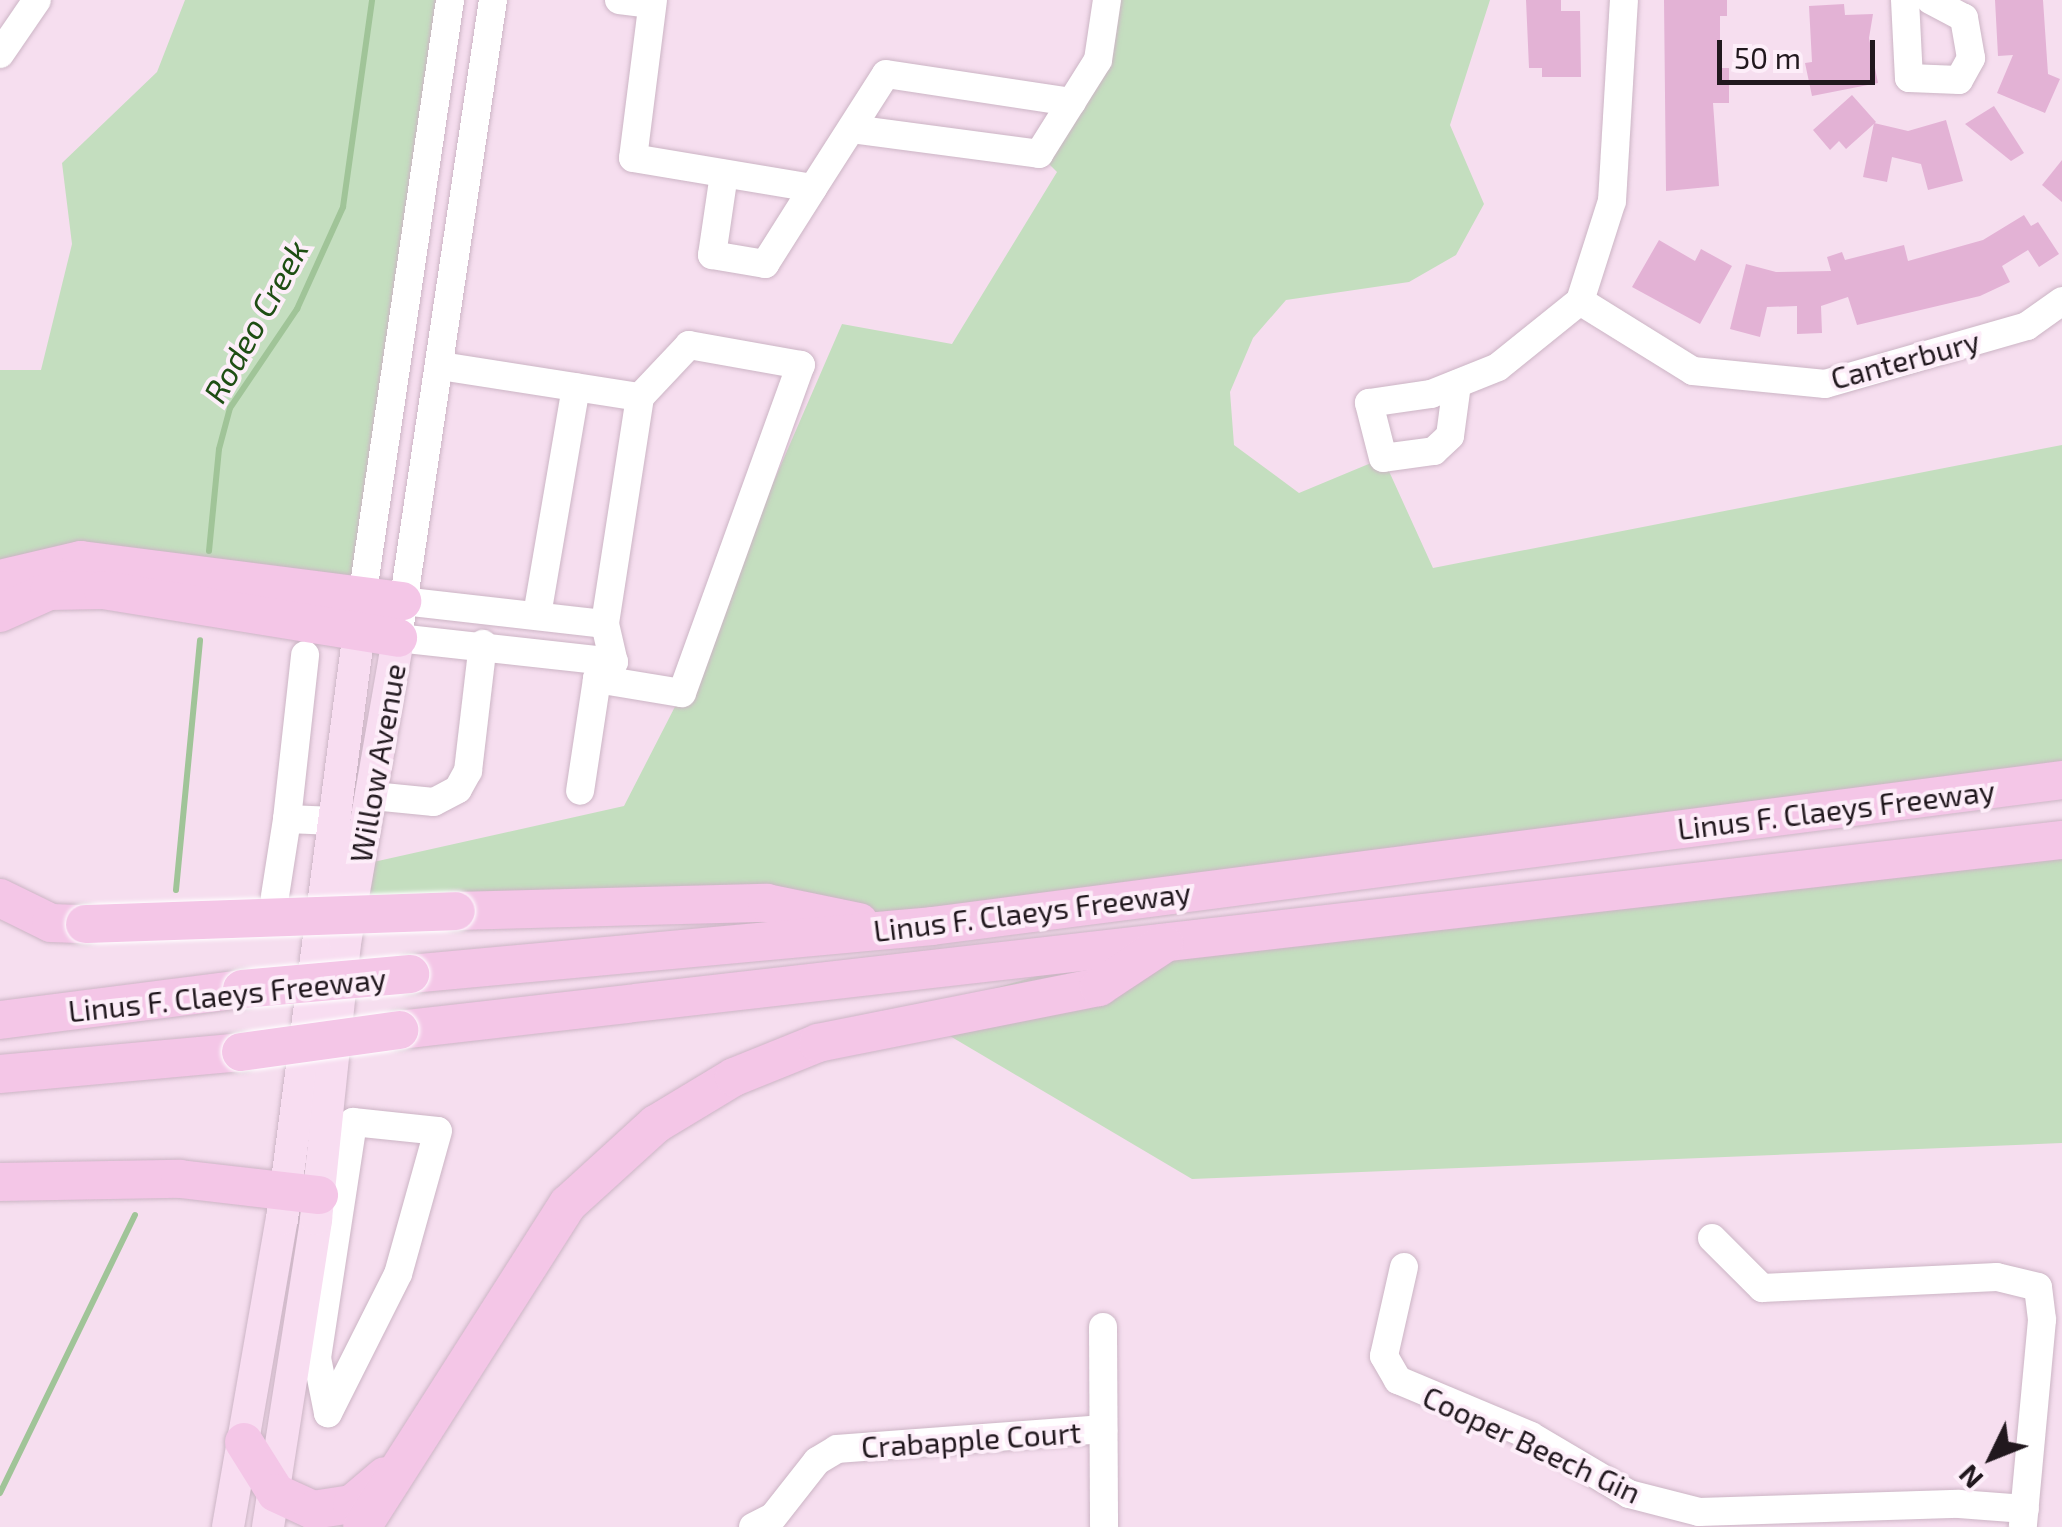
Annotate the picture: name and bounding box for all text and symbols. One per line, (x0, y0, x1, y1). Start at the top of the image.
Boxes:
scale bar (1722, 20, 1880, 82)
text: 50 m (1734, 39, 1801, 75)
water label: Rodeo Creek (195, 233, 315, 409)
street label: Canterbury (1827, 322, 1983, 396)
street label: Willow Avenue (342, 660, 412, 866)
street label: Linus F. Claeys Freeway (1675, 772, 1997, 846)
street label: Linus F. Claeys Freeway (871, 874, 1193, 948)
street label: Linus F. Claeys Freeway (66, 959, 388, 1029)
street label: Cooper Beech Gin (1417, 1378, 1647, 1510)
north arrow (1942, 1407, 2042, 1507)
street label: Crabapple Court (860, 1413, 1082, 1465)
text: N (1951, 1458, 1989, 1496)

